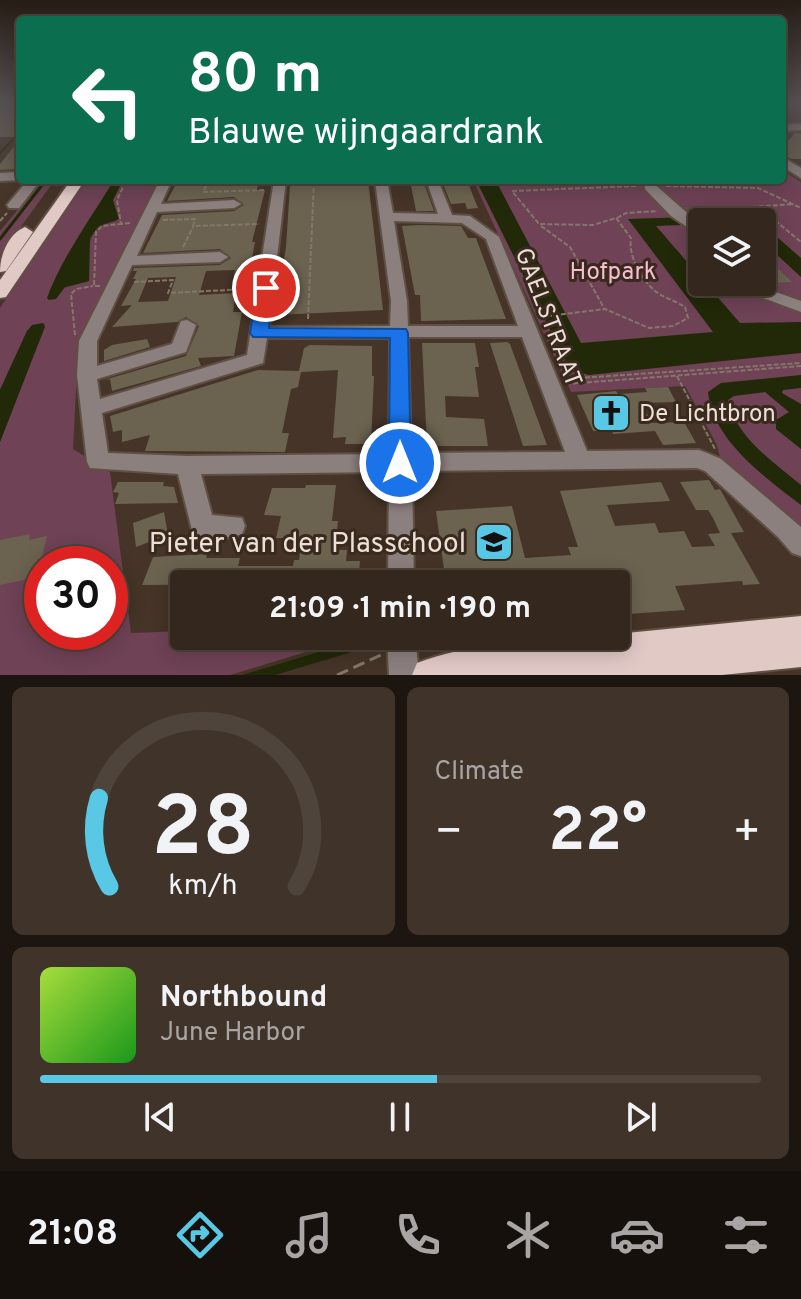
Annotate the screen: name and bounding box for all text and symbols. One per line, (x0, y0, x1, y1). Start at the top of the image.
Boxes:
text: 80 m (188, 42, 322, 112)
icon: left (56, 48, 160, 152)
text: Blauwe wijngaardrank (188, 111, 544, 157)
map controls (688, 208, 776, 296)
button: layers (688, 208, 776, 296)
street label: GAELSTRAAT (507, 244, 587, 391)
pin (232, 254, 300, 322)
park label: Hofpark (570, 258, 656, 288)
icon: arrive (244, 266, 288, 310)
church icon: De Lichtbron (590, 392, 632, 434)
place label: De Lichtbron (639, 400, 776, 430)
position arrow (358, 421, 442, 505)
school or university icon: Pieter van der Plasschool (473, 521, 515, 563)
place label: Pieter van der Plasschool (149, 527, 466, 563)
speed limit sign: 30 (24, 546, 128, 650)
text: 21:09 · 1 min · 190 m (269, 591, 531, 628)
text: Climate (435, 756, 524, 789)
text: 28 (152, 780, 255, 885)
text: 22° (549, 796, 647, 872)
text: − (435, 806, 463, 862)
text: + (733, 806, 761, 862)
text: km/h (169, 869, 238, 905)
text: Northbound (160, 980, 327, 1017)
text: June Harbor (160, 1017, 305, 1050)
icon: previous (138, 1095, 182, 1139)
icon: pause (378, 1095, 422, 1139)
icon: next (619, 1095, 663, 1139)
icon: directions (172, 1207, 228, 1263)
icon: music (281, 1207, 337, 1263)
icon: phone (390, 1207, 446, 1263)
icon: climate (500, 1207, 556, 1263)
icon: car (609, 1207, 665, 1263)
icon: filters (718, 1207, 774, 1263)
text: 21:08 (27, 1212, 118, 1258)

